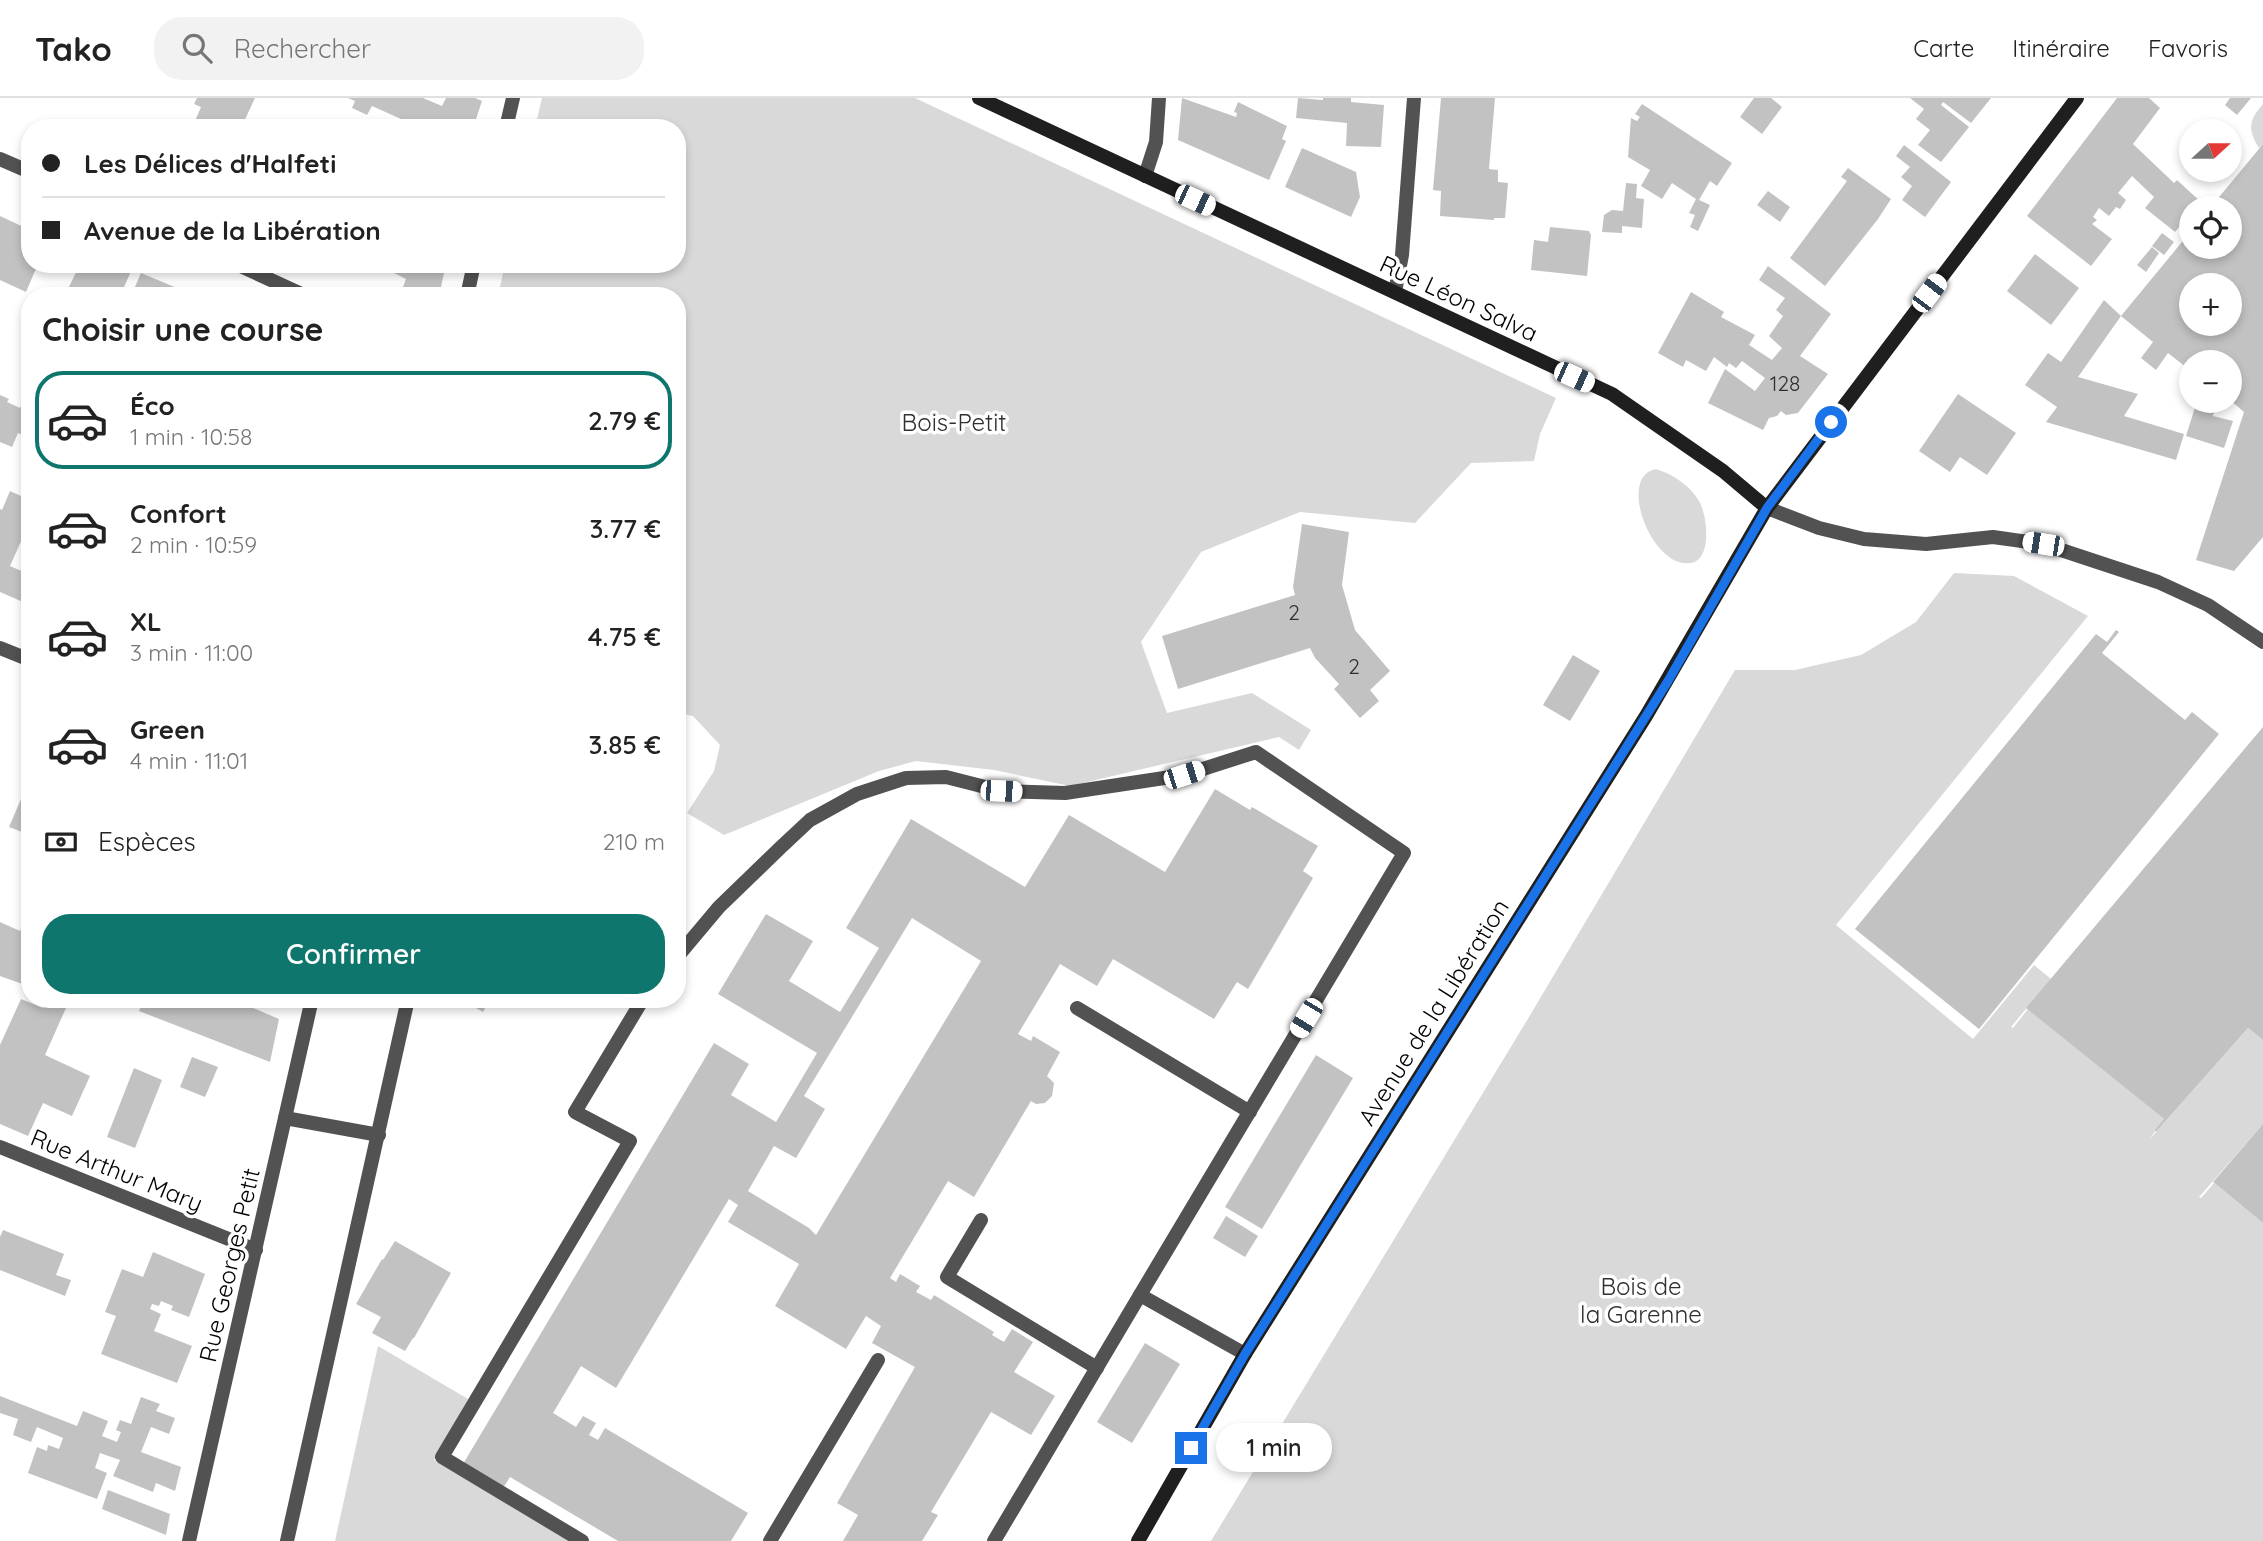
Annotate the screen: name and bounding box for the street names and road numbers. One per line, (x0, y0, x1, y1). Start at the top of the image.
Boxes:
street label: Rue Léon Salva (1375, 248, 1543, 348)
street label: Avenue de la Libération (1351, 893, 1515, 1131)
street label: Rue Arthur Mary (27, 1122, 207, 1218)
street label: Rue Georges Petit (192, 1165, 266, 1365)

